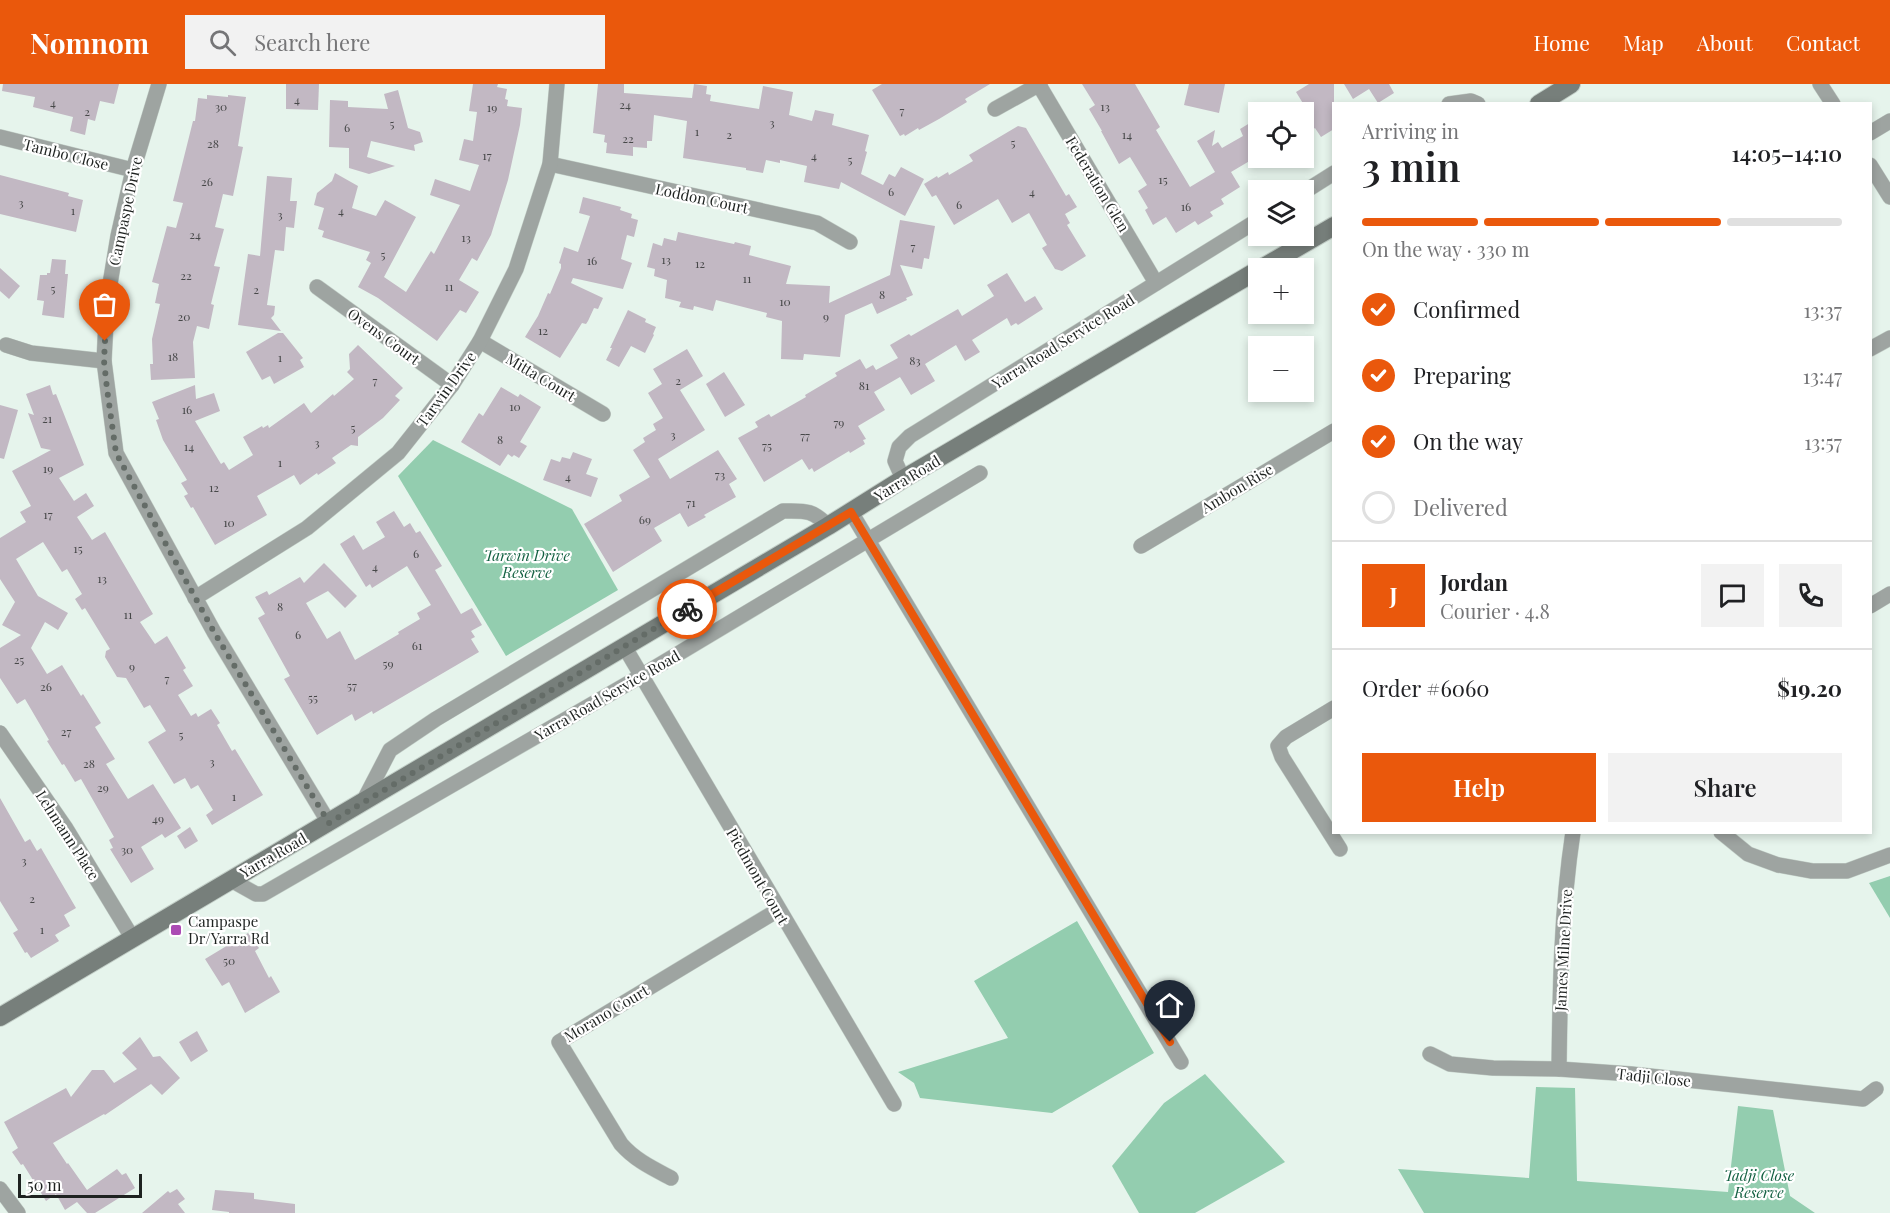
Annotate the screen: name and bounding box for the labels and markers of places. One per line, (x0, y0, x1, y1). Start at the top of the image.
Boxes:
pin (79, 279, 130, 341)
place label: Campaspe Dr/Yarra Rd (188, 911, 269, 948)
marker: Campaspe Dr/Yarra Rd (169, 923, 183, 937)
pin (1144, 980, 1195, 1042)

